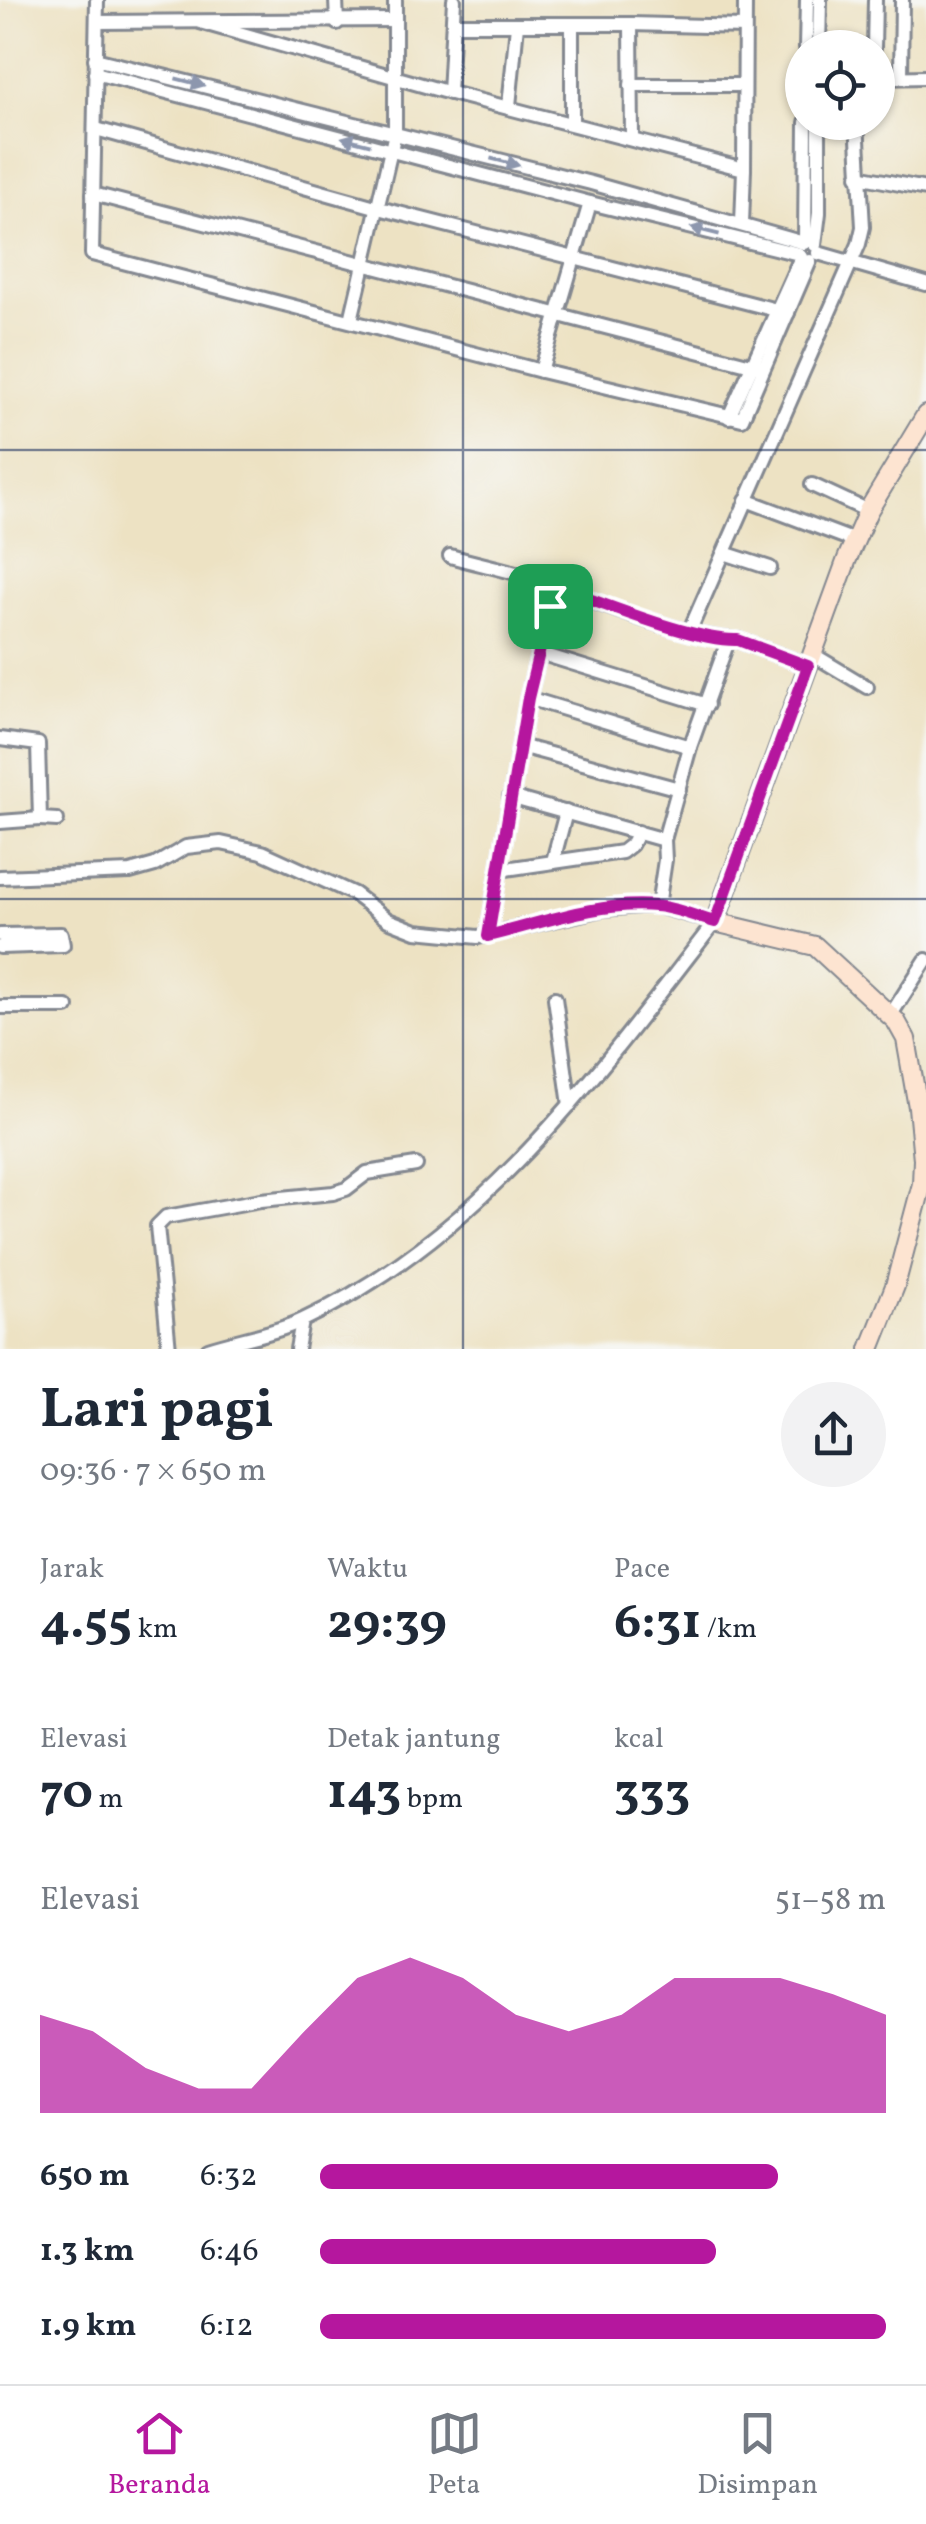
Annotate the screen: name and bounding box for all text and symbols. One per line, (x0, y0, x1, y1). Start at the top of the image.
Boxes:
map controls (785, 30, 895, 140)
button: locate (785, 30, 895, 140)
one-way arrow (175, 75, 206, 90)
one-way arrow (340, 133, 371, 148)
one-way arrow (490, 155, 521, 170)
one-way arrow (689, 223, 720, 238)
pin (508, 564, 593, 649)
icon: arrive (523, 579, 578, 634)
text: Lari pagi (40, 1374, 274, 1450)
button: share (781, 1382, 886, 1487)
text: 09:36 · 7 × 650 m (40, 1450, 266, 1494)
text: Jarak (40, 1550, 104, 1589)
text: Waktu (327, 1550, 408, 1589)
text: Pace (614, 1550, 670, 1589)
text: 4.55 (40, 1589, 132, 1659)
text: 29:39 (327, 1589, 447, 1659)
text: 6:31 (614, 1589, 701, 1659)
text: km (132, 1610, 178, 1649)
text: /km (701, 1610, 757, 1649)
text: Elevasi (40, 1720, 127, 1759)
text: Detak jantung (327, 1720, 501, 1759)
text: kcal (614, 1720, 664, 1759)
text: 70 (40, 1759, 93, 1829)
text: 143 (327, 1759, 401, 1829)
text: 333 (614, 1759, 690, 1829)
text: m (93, 1780, 123, 1819)
text: bpm (401, 1780, 463, 1819)
text: Elevasi (40, 1879, 140, 1923)
text: 51–58 m (775, 1879, 886, 1923)
text: 650 m (40, 2155, 130, 2199)
text: 6:32 (200, 2155, 257, 2199)
text: 1.3 km (40, 2230, 134, 2274)
text: 6:46 (200, 2230, 259, 2274)
text: 1.9 km (40, 2305, 136, 2349)
text: 6:12 (200, 2305, 253, 2349)
tab: Beranda (108, 2406, 211, 2505)
tab: Peta (427, 2406, 482, 2505)
tab: Disimpan (697, 2406, 818, 2505)

